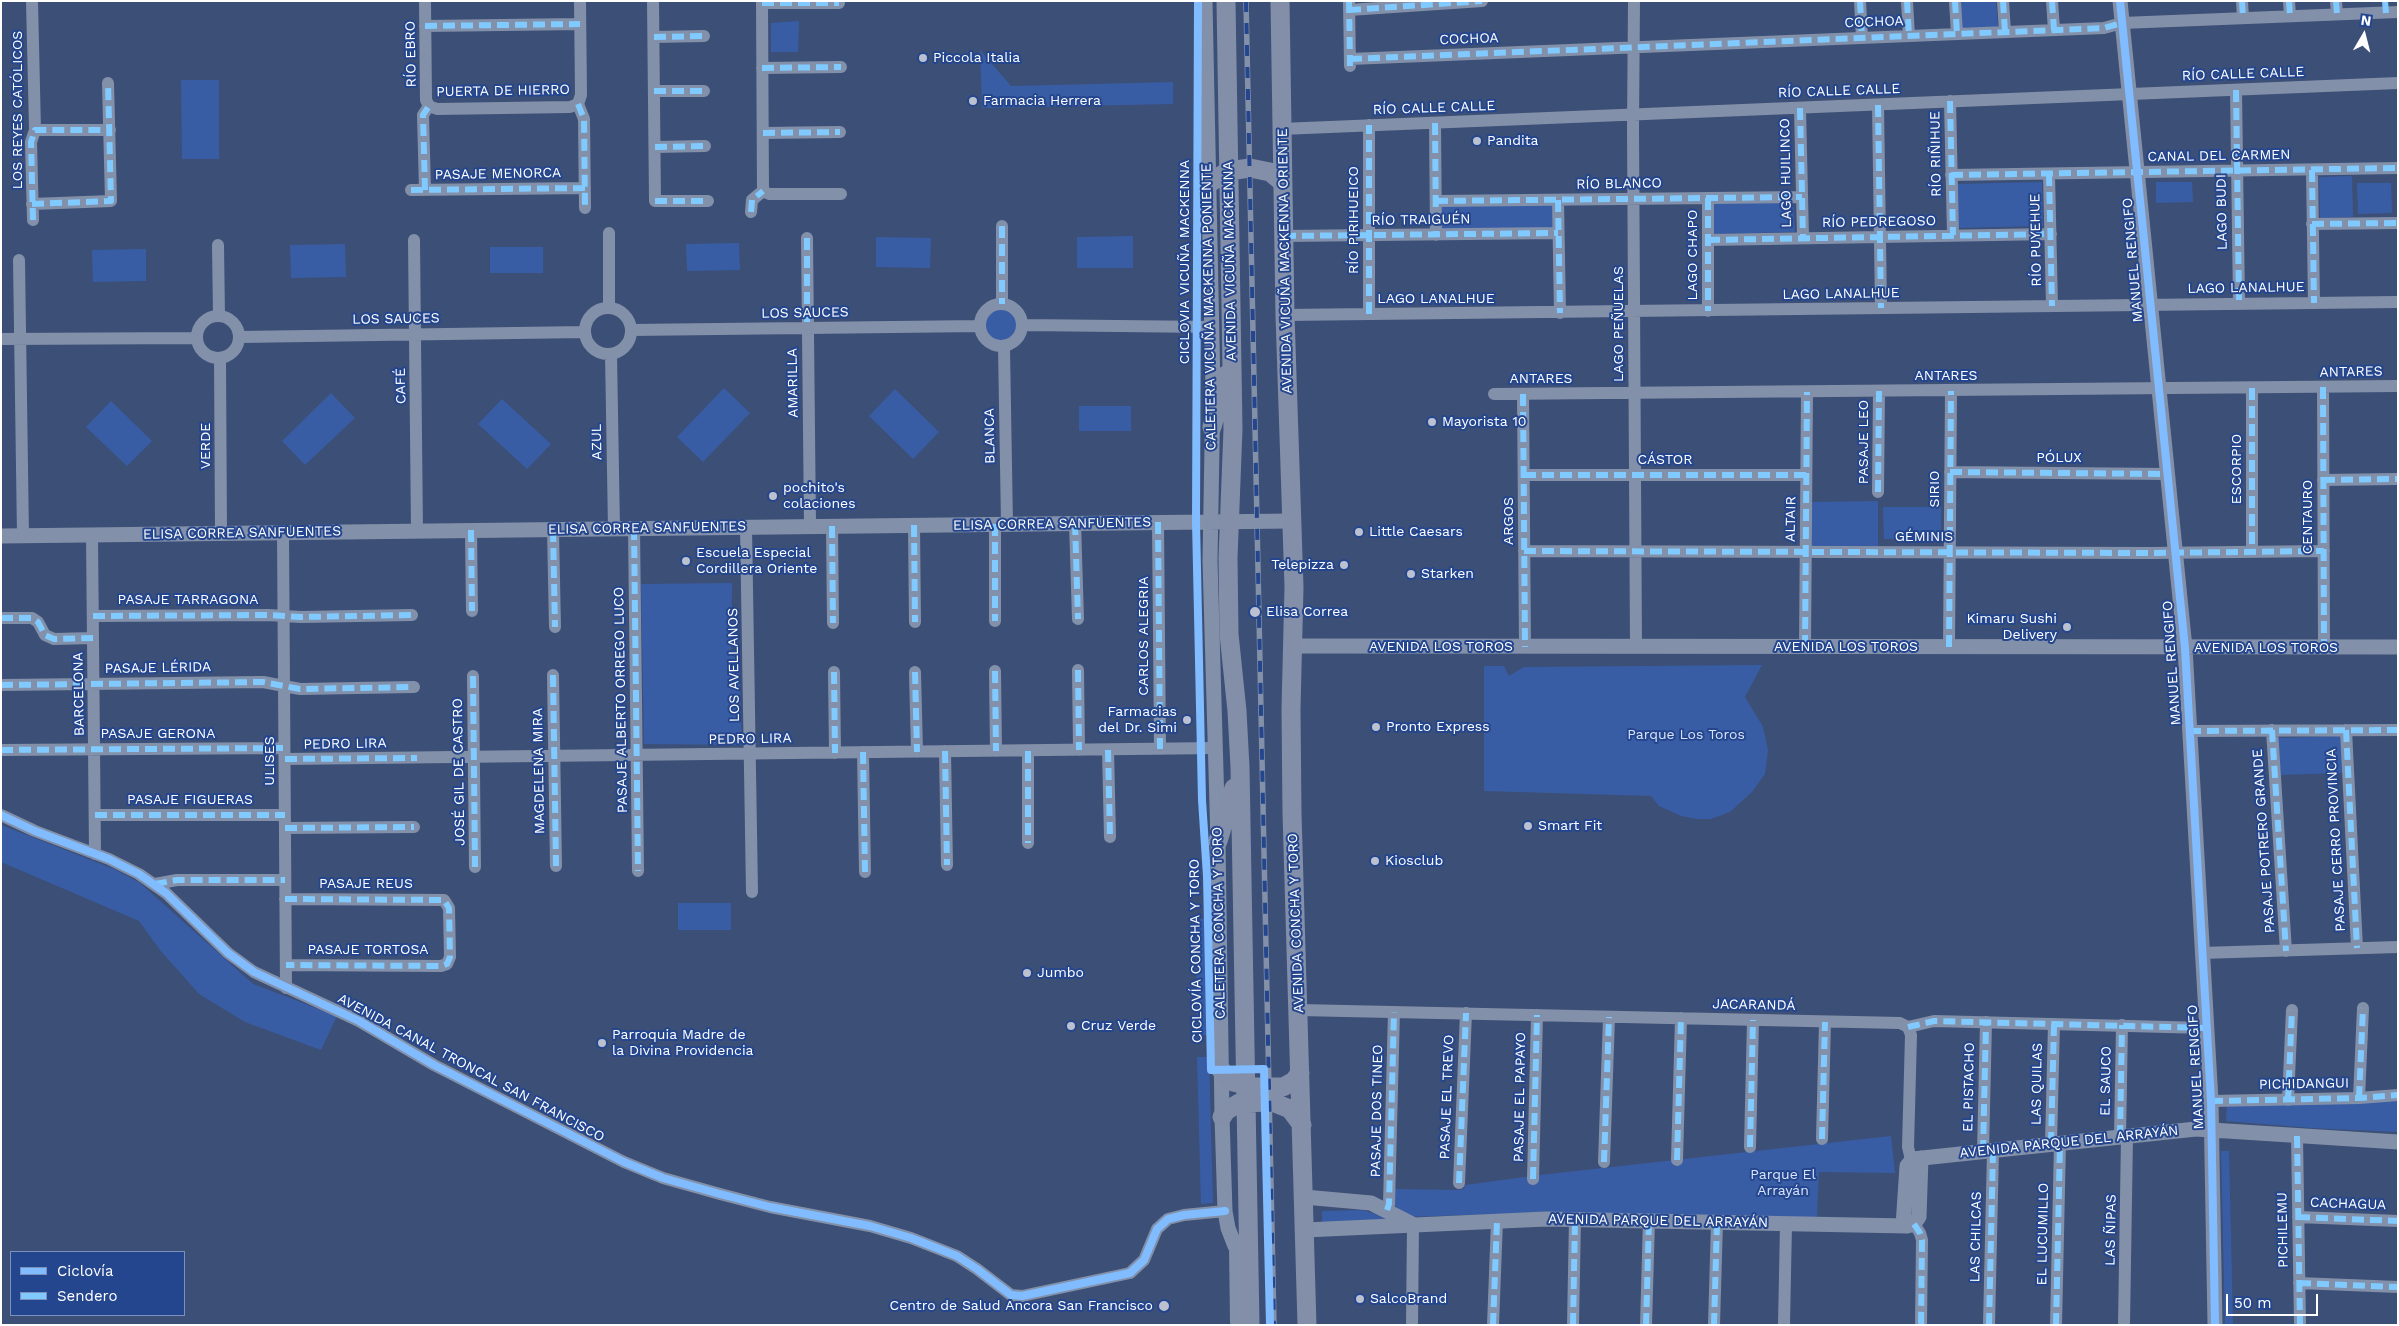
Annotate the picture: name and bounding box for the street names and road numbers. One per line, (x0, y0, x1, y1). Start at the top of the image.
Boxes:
street label: COCHOA (1844, 13, 1904, 31)
street label: RÍO EBRO (402, 21, 420, 87)
street label: COCHOA (1439, 30, 1499, 48)
street label: LOS REYES CATÓLICOS (10, 31, 26, 189)
street label: RÍO CALLE CALLE (2181, 63, 2305, 85)
street label: RÍO CALLE CALLE (1777, 80, 1901, 102)
street label: PUERTA DE HIERRO (436, 81, 570, 101)
street label: RÍO CALLE CALLE (1372, 97, 1496, 119)
street label: RÍO RIÑIHUE (1927, 111, 1945, 197)
street label: LAGO HUILINCO (1777, 118, 1795, 228)
street label: AVENIDA VICUÑA MACKENNA ORIENTE (1274, 128, 1296, 394)
street label: CANAL DEL CARMEN (2147, 146, 2291, 166)
street label: CICLOVIA VICUÑA MACKENNA (1177, 160, 1193, 364)
street label: AVENIDA VICUÑA MACKENNA (1220, 161, 1240, 361)
street label: CALETERA VICUÑA MACKENNA PONIENTE (1198, 163, 1220, 451)
street label: PASAJE MENORCA (435, 164, 561, 184)
street label: RÍO PIRIHUEICO (1346, 166, 1362, 274)
street label: LAGO BUDI (2213, 174, 2231, 250)
street label: RÍO BLANCO (1576, 175, 1662, 193)
street label: RÍO PUYEHUE (2027, 193, 2045, 287)
street label: MANUEL RENGIFO (2119, 197, 2147, 323)
street label: LAGO CHAPO (1685, 210, 1701, 300)
street label: RÍO TRAIGUÉN (1371, 211, 1471, 229)
street label: RÍO PEDREGOSO (1822, 213, 1936, 231)
street label: LAGO PEÑUELAS (1611, 266, 1627, 382)
street label: LAGO LANALHUE (2187, 279, 2305, 297)
street label: LAGO LANALHUE (1782, 285, 1900, 303)
street label: LAGO LANALHUE (1377, 291, 1495, 307)
street label: LOS SAUCES (761, 304, 849, 322)
street label: LOS SAUCES (352, 310, 440, 328)
street label: AMARILLA (784, 348, 802, 418)
street label: ANTARES (2319, 363, 2383, 381)
street label: CAFÉ (392, 368, 410, 404)
street label: ANTARES (1914, 368, 1978, 384)
street label: ANTARES (1509, 371, 1573, 387)
street label: PASAJE LEO (1856, 400, 1872, 484)
street label: BLANCA (981, 408, 999, 464)
street label: VERDE (198, 423, 214, 469)
street label: AZUL (588, 424, 606, 460)
street label: ESCORPIO (2229, 434, 2245, 504)
street label: PÓLUX (2036, 450, 2082, 466)
street label: CÁSTOR (1637, 452, 1693, 468)
street label: SIRIO (1927, 470, 1943, 508)
street label: CENTAURO (2300, 480, 2316, 554)
street label: ALTAIR (1782, 496, 1800, 542)
street label: ARGOS (1501, 497, 1517, 545)
street label: ELISA CORREA SANFUENTES (953, 514, 1151, 534)
street label: ELISA CORREA SANFUENTES (548, 518, 746, 538)
street label: ELISA CORREA SANFUENTES (143, 523, 341, 543)
street label: GÉMINIS (1895, 529, 1953, 545)
street label: CARLOS ALEGRIA (1136, 576, 1152, 696)
street label: PASAJE ALBERTO ORREGO LUCO (611, 587, 631, 813)
street label: PASAJE TARRAGONA (118, 592, 258, 608)
street label: MANUEL RENGIFO (2159, 600, 2185, 726)
street label: LOS AVELLANOS (725, 608, 743, 722)
street label: AVENIDA LOS TOROS (1369, 639, 1513, 655)
street label: AVENIDA LOS TOROS (1774, 639, 1918, 655)
street label: AVENIDA LOS TOROS (2194, 640, 2338, 656)
street label: BARCELONA (70, 652, 88, 736)
street label: PASAJE LÉRIDA (105, 659, 211, 677)
street label: JOSÉ GIL DE CASTRO (449, 698, 469, 846)
street label: MAGDELENA MIRA (529, 708, 549, 834)
street label: PASAJE GERONA (101, 726, 215, 742)
street label: PEDRO LIRA (708, 730, 792, 748)
street label: PEDRO LIRA (303, 735, 387, 753)
street label: ULISES (262, 736, 278, 786)
street label: PASAJE POTRERO GRANDE (2249, 748, 2279, 934)
street label: PASAJE CERRO PROVINCIA (2323, 748, 2349, 932)
street label: PASAJE FIGUERAS (127, 792, 253, 808)
street label: CALETERA CONCHA Y TORO (1209, 827, 1229, 1019)
street label: AVENIDA CONCHA Y TORO (1284, 833, 1308, 1013)
street label: CICLOVÍA CONCHA Y TORO (1186, 859, 1206, 1043)
street label: PASAJE REUS (319, 876, 413, 892)
street label: PASAJE TORTOSA (307, 942, 429, 958)
street label: AVENIDA CANAL TRONCAL SAN FRANCISCO (335, 990, 607, 1146)
street label: JACARANDÁ (1712, 996, 1796, 1014)
street label: MANUEL RENGIFO (2184, 1004, 2208, 1130)
street label: PASAJE EL PAPAYO (1510, 1032, 1530, 1162)
street label: PASAJE EL TREVO (1436, 1034, 1458, 1160)
street label: EL PISTACHO (1960, 1042, 1978, 1132)
street label: LAS QUILAS (2028, 1043, 2046, 1125)
street label: PASAJE DOS TINEO (1367, 1044, 1387, 1178)
street label: EL SAUCO (2097, 1046, 2115, 1116)
street label: PICHIDANGUI (2259, 1075, 2349, 1093)
street label: AVENIDA PARQUE DEL ARRAYÁN (1959, 1122, 2179, 1162)
street label: EL LUCUMILLO (2034, 1183, 2052, 1285)
street label: LAS CHILCAS (1967, 1191, 1985, 1283)
street label: PICHILEMU (2274, 1192, 2292, 1268)
street label: LAS ÑIPAS (2102, 1194, 2120, 1266)
street label: CACHAGUA (2310, 1194, 2386, 1214)
street label: AVENIDA PARQUE DEL ARRAYÁN (1548, 1211, 1768, 1231)

